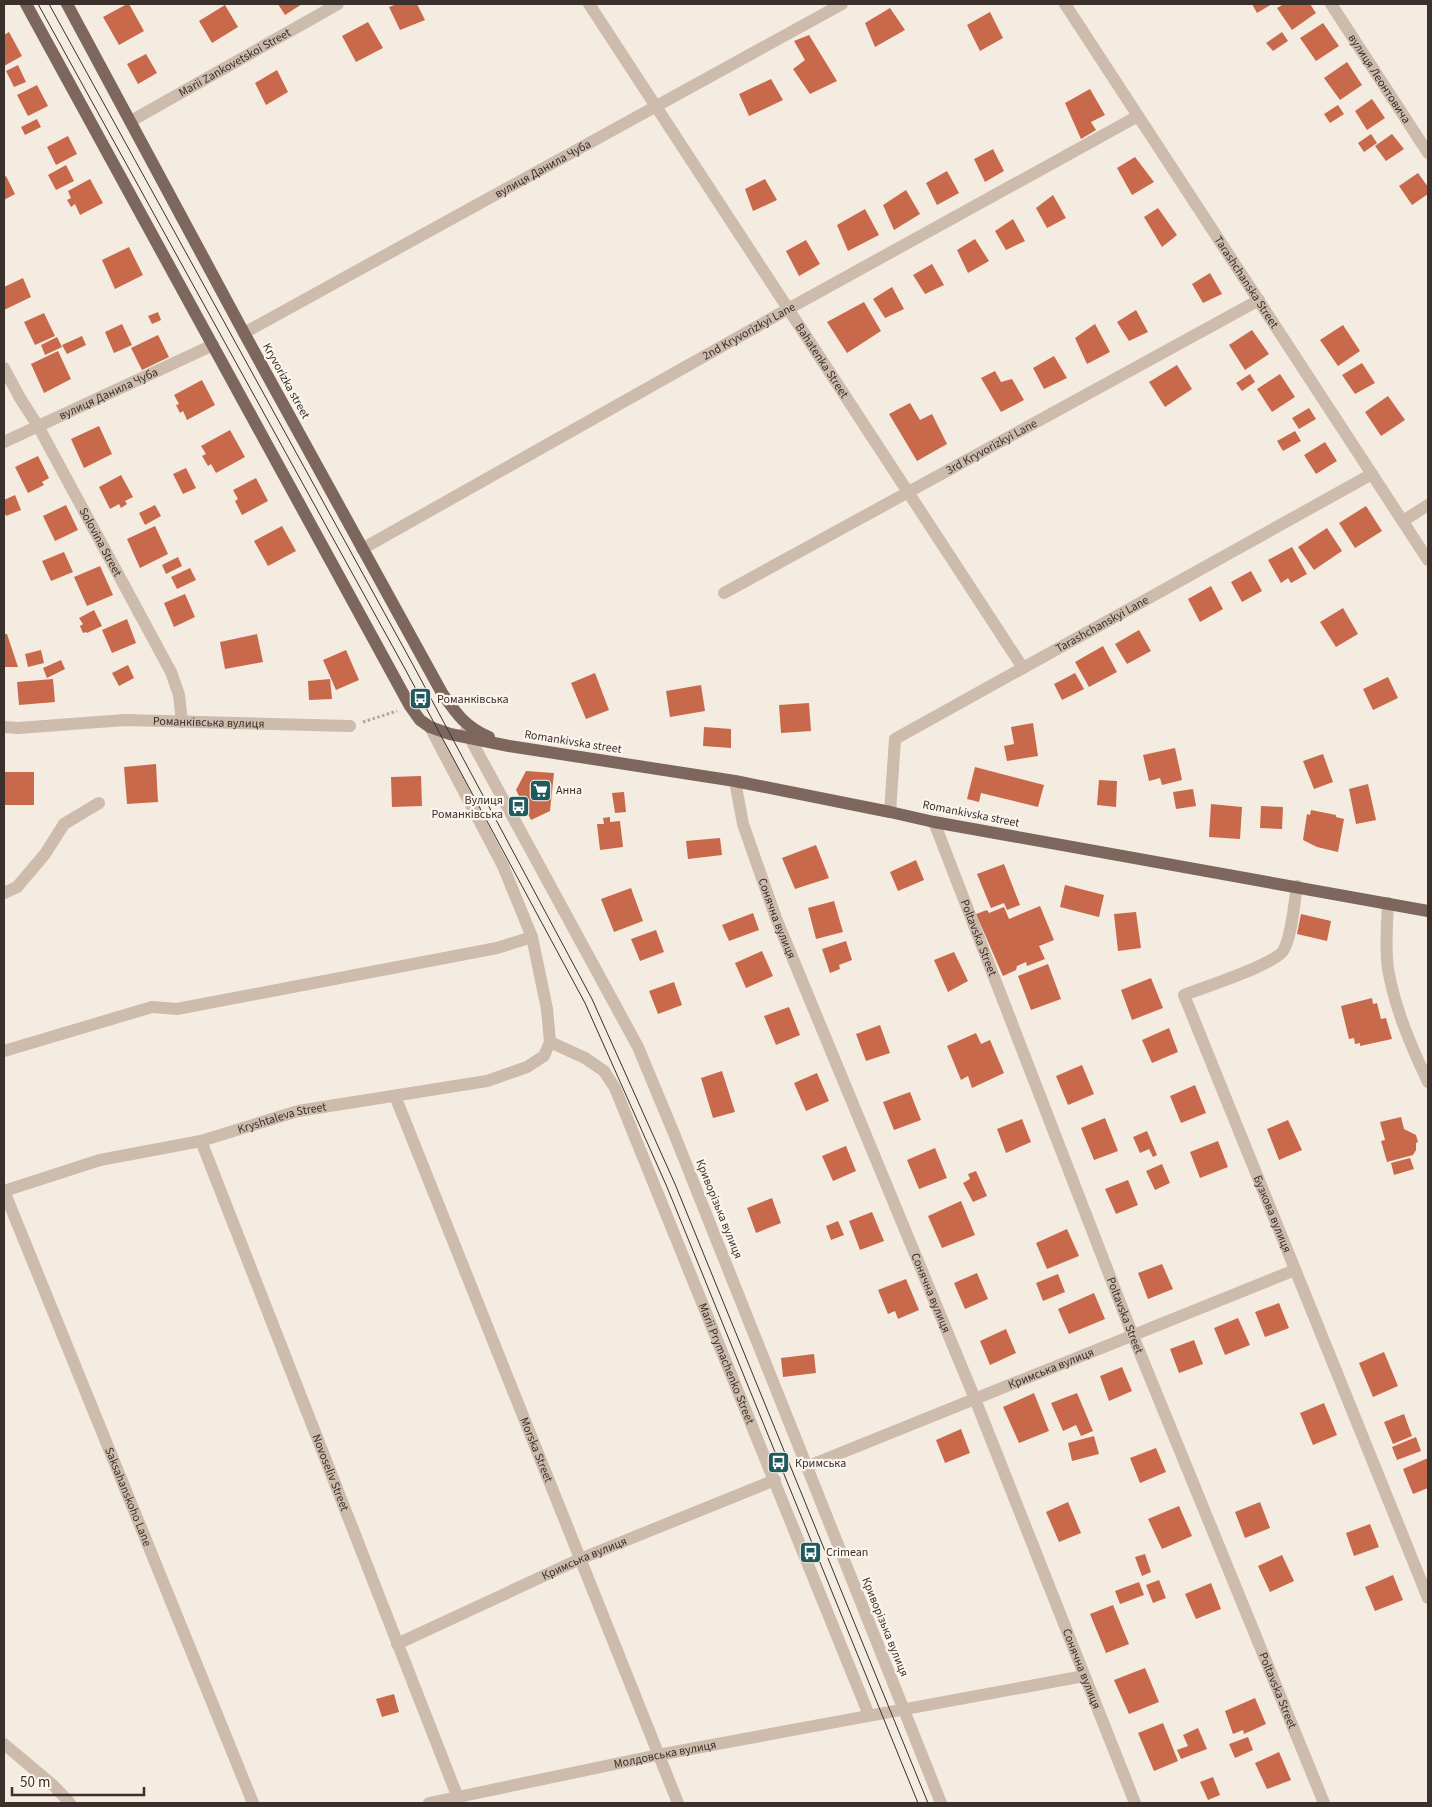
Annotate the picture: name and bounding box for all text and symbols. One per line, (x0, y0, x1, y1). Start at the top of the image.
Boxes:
street label: Marii Zankovetskoi Street (175, 24, 294, 101)
street label: вулиця Леонтовича (1344, 30, 1415, 127)
street label: вулиця Данила Чуба (492, 135, 594, 202)
street label: Tarashchanska Street (1210, 232, 1283, 332)
street label: 2nd Kryvorizkyi Lane (699, 298, 798, 364)
street label: Bahatenka Street (791, 320, 853, 401)
street label: Kryvorizka street (258, 340, 314, 422)
street label: вулиця Данила Чуба (56, 363, 161, 424)
street label: 3rd Kryvorizkyi Lane (943, 415, 1040, 478)
street label: Solovina Street (75, 504, 126, 579)
street label: Tarashchanskyi Lane (1052, 591, 1152, 657)
bus stop icon: Романківська (409, 687, 433, 711)
place label: Романківська (437, 691, 509, 708)
street label: Романківська вулиця (153, 712, 265, 732)
street label: Romankivska street (523, 726, 623, 758)
supermarket icon: Анна (528, 778, 552, 802)
place label: Анна (556, 782, 582, 799)
place label: Вулиця Романківська (431, 792, 503, 823)
bus stop icon: Вулиця Романківська (507, 795, 531, 819)
street label: Romankivska street (921, 796, 1021, 832)
street label: Сонячна вулиця (754, 876, 800, 961)
street label: Poltavska Street (956, 897, 1001, 978)
street label: Kryshtaleva Street (235, 1098, 328, 1138)
street label: Криворізька вулиця (691, 1157, 747, 1261)
street label: Бузкова вулиця (1249, 1173, 1296, 1255)
street label: Сонячна вулиця (907, 1250, 955, 1335)
street label: Poltavska Street (1102, 1274, 1148, 1356)
street label: Marii Prymachenko Street (694, 1300, 759, 1427)
street label: Кримська вулиця (1005, 1343, 1096, 1393)
street label: Morska Street (516, 1415, 557, 1485)
street label: Novoseliv Street (308, 1432, 353, 1514)
street label: Saksahanskoho Lane (101, 1444, 156, 1549)
bus stop icon: Кримська (767, 1451, 791, 1475)
place label: Кримська (795, 1455, 846, 1472)
street label: Кримська вулиця (539, 1532, 629, 1584)
bus stop icon: Crimean (798, 1540, 822, 1564)
place label: Crimean (826, 1544, 868, 1561)
street label: Криворізька вулиця (857, 1575, 913, 1679)
street label: Сонячна вулиця (1058, 1626, 1105, 1712)
street label: Poltavska Street (1255, 1650, 1301, 1731)
street label: Молдовська вулиця (612, 1736, 718, 1773)
scale bar (12, 1764, 145, 1796)
text: 50 m (20, 1772, 50, 1793)

